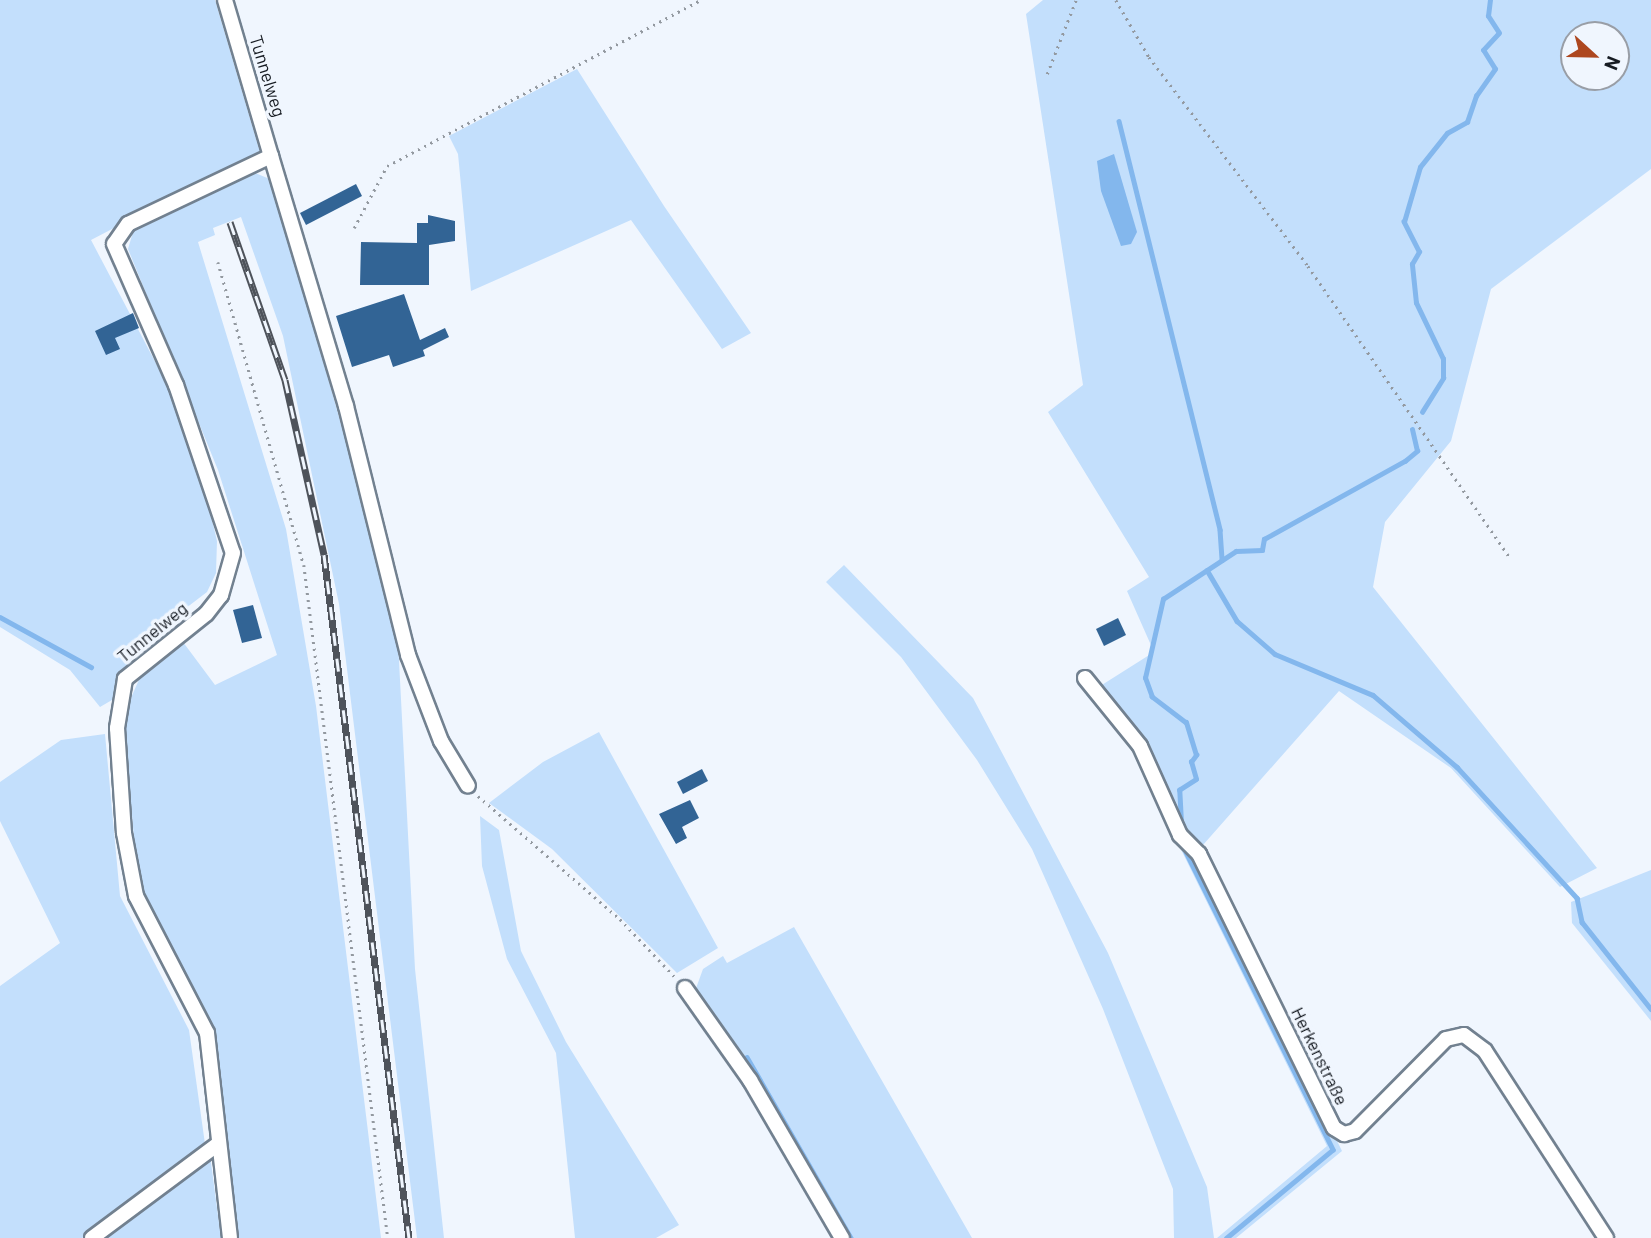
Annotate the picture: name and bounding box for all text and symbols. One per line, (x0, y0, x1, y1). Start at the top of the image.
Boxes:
north arrow (1560, 21, 1630, 91)
street label: Tunnelweg (245, 33, 291, 119)
text: N (1600, 53, 1626, 73)
street label: Tunnelweg (113, 597, 191, 667)
street label: Herkenstraße (1287, 1003, 1353, 1109)

